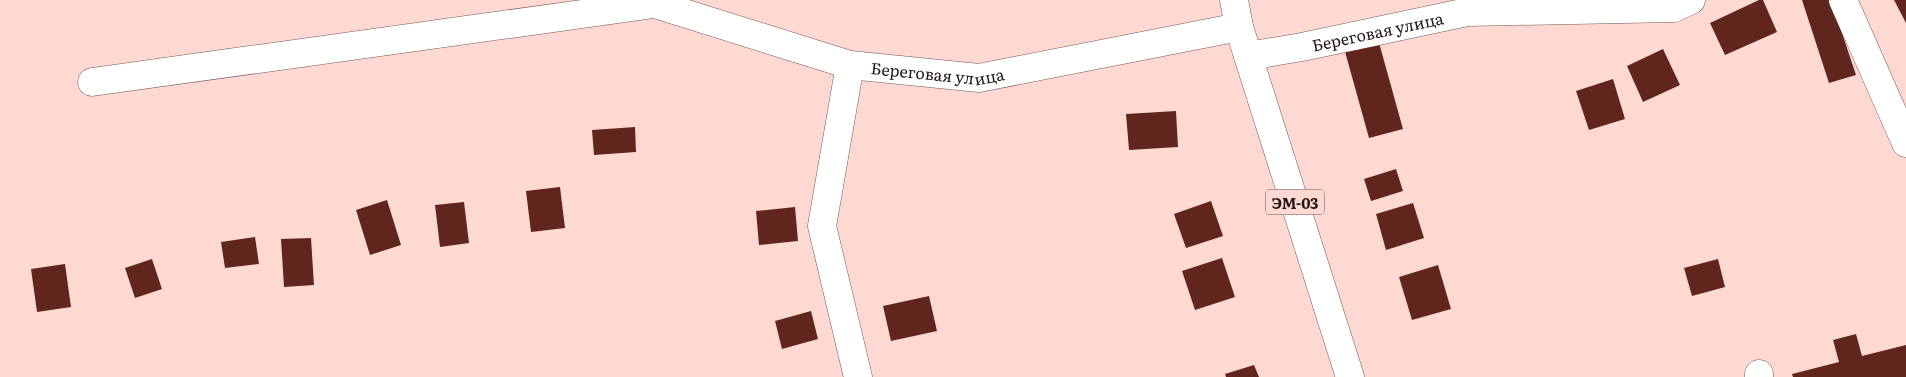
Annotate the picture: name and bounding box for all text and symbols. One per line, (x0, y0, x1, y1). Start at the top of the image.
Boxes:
street label: Береговая улица (1310, 5, 1446, 57)
street label: Береговая улица (870, 55, 1007, 91)
road number: ЭМ-03 (1266, 190, 1324, 214)

